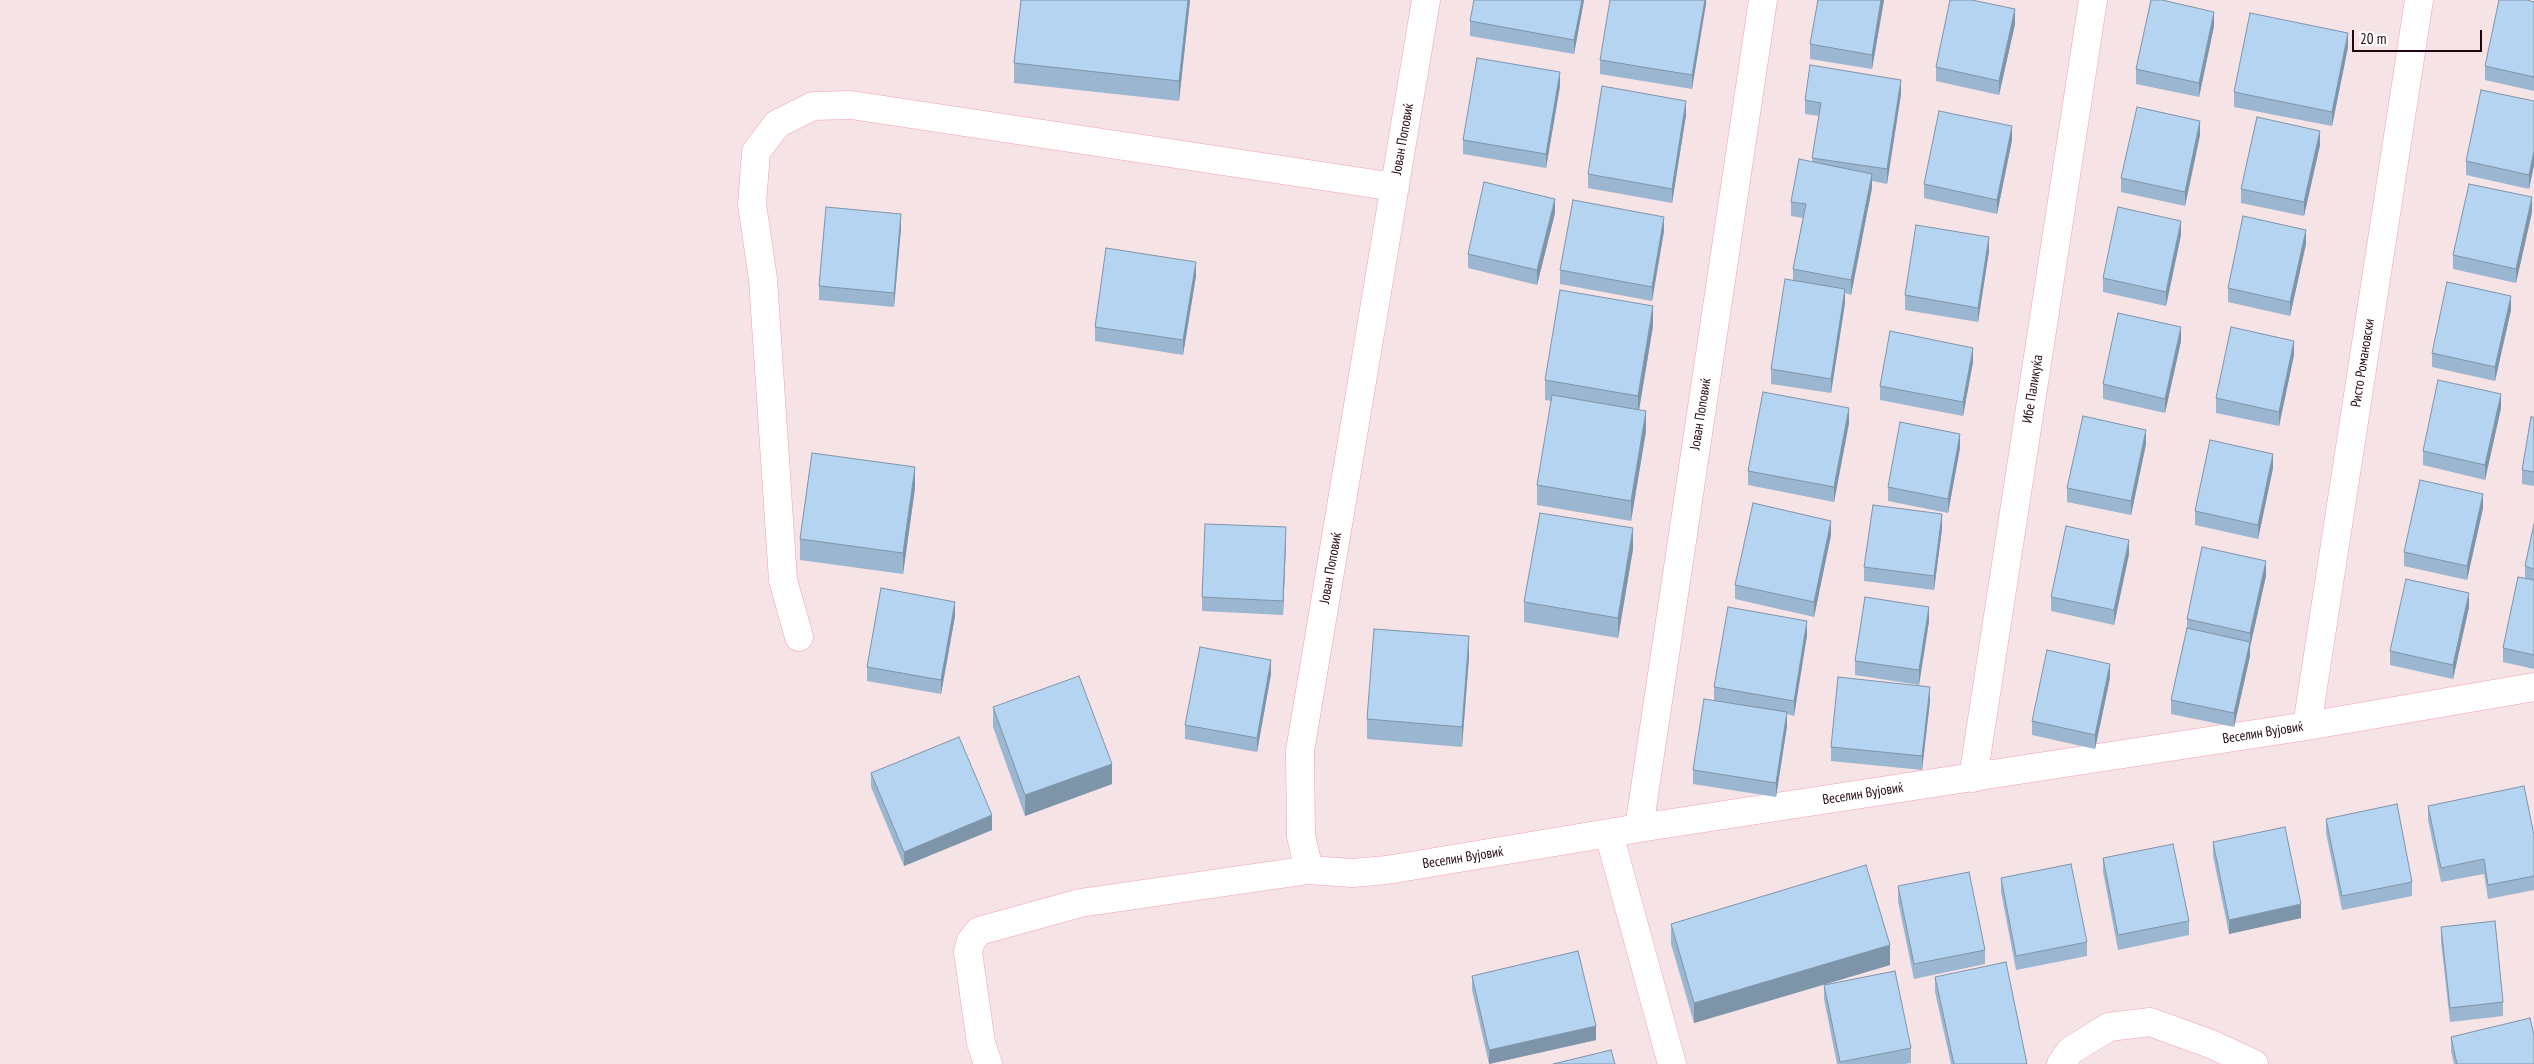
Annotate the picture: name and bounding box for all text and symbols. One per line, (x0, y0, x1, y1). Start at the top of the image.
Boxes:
scale bar (2354, 20, 2484, 52)
text: 20 m (2360, 29, 2386, 48)
street label: Јован Поповиќ (1388, 102, 1418, 176)
street label: Ристо Романовски (2348, 318, 2378, 408)
street label: Ибе Паликуќа (2019, 354, 2047, 424)
street label: Јован Поповиќ (1687, 377, 1715, 451)
street label: Јован Поповиќ (1316, 531, 1346, 605)
street label: Веселин Вујовиќ (2221, 718, 2305, 748)
street label: Веселин Вујовиќ (1821, 779, 1905, 809)
street label: Веселин Вујовиќ (1421, 843, 1505, 873)

